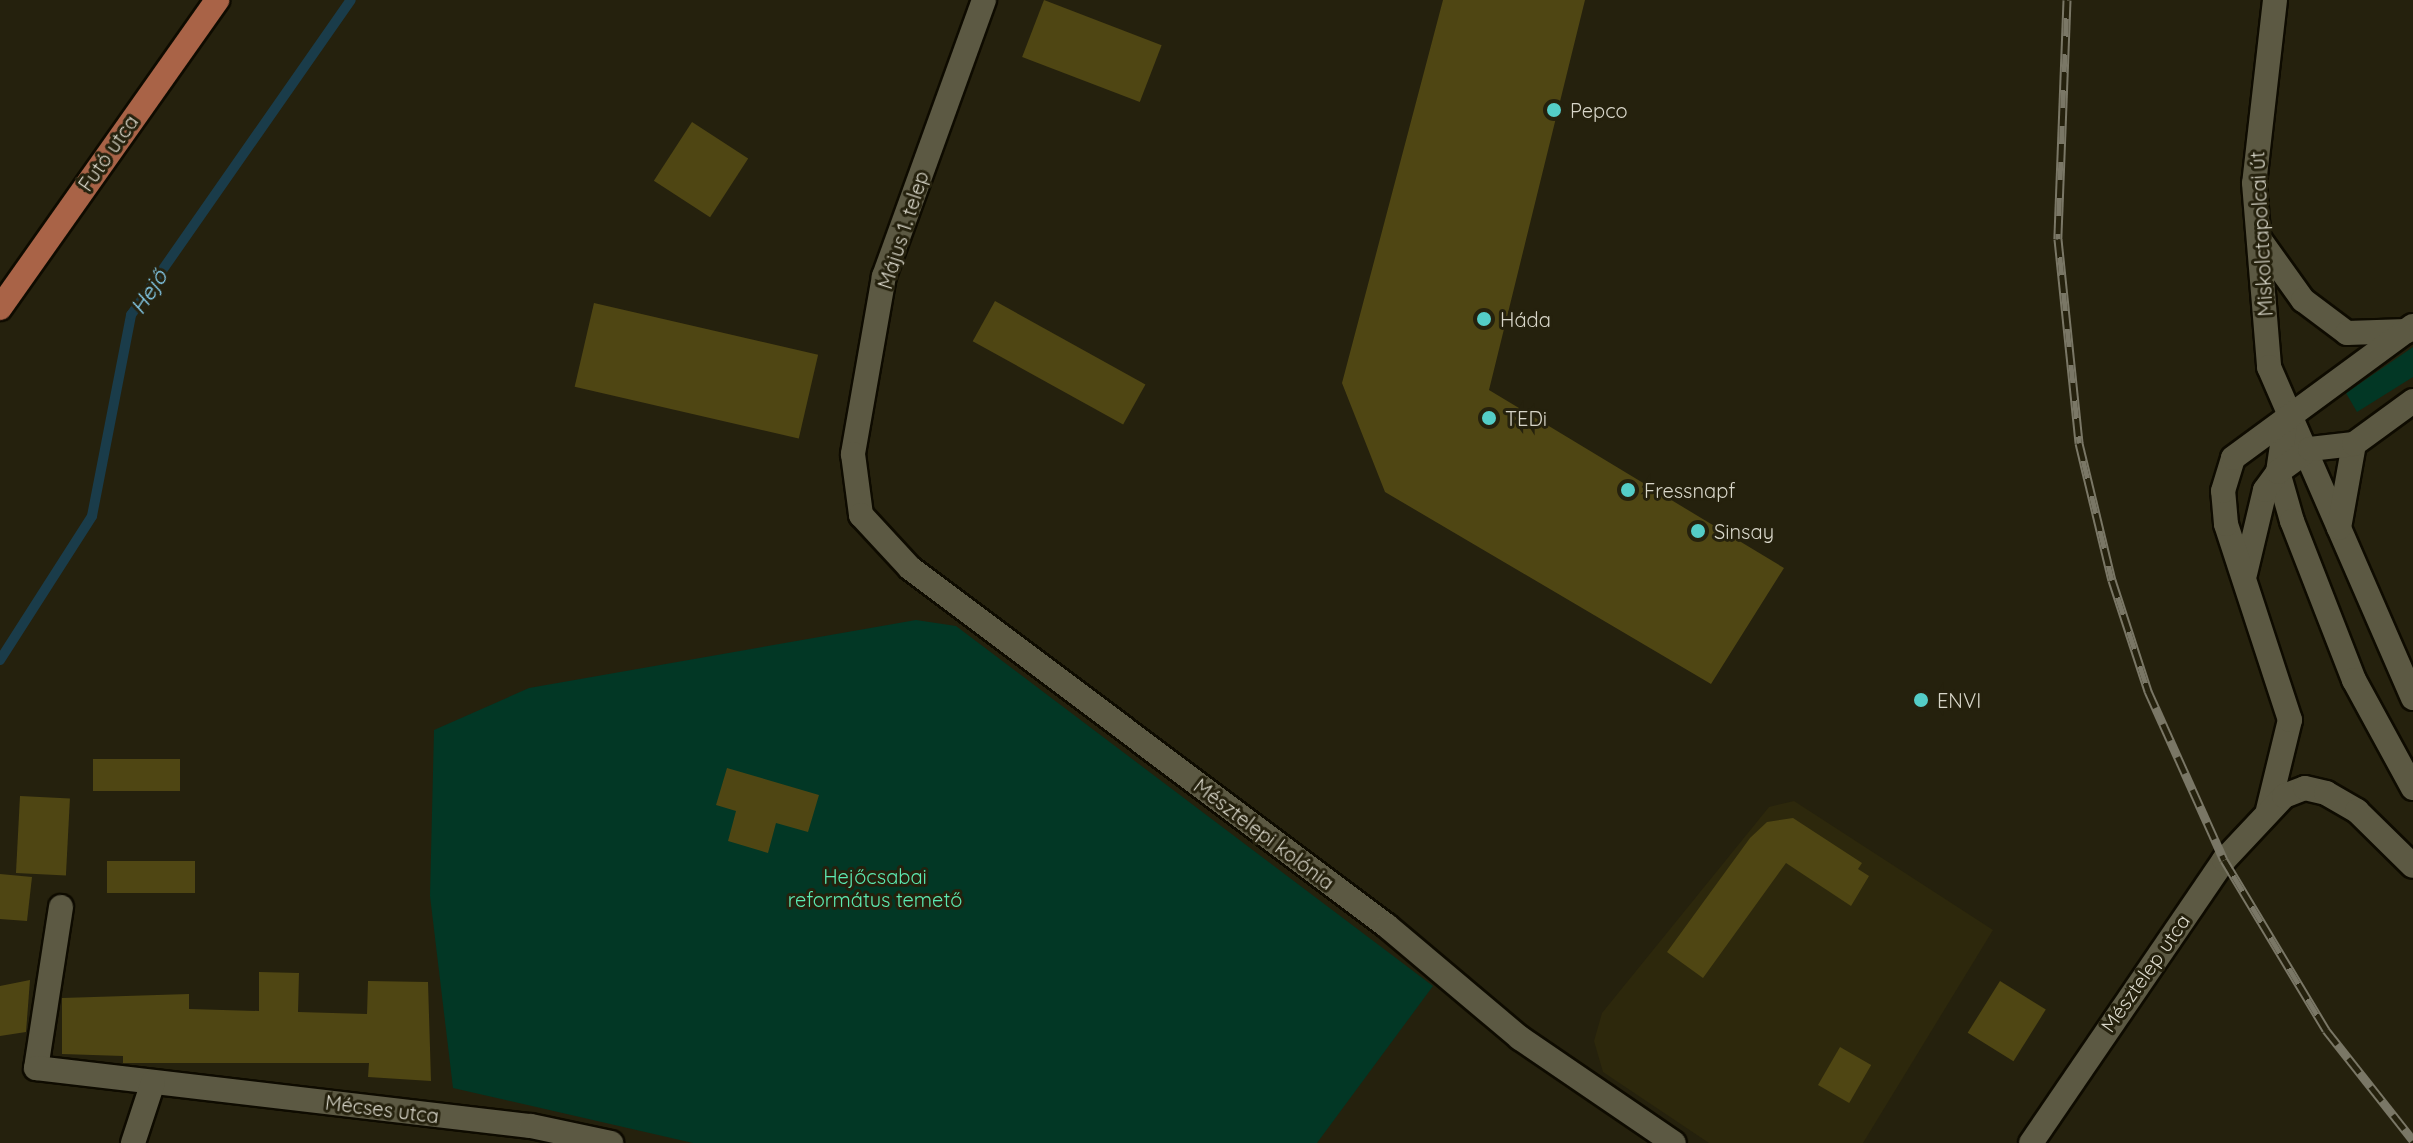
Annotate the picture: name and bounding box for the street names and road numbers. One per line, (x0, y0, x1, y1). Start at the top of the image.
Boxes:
street label: Futó utca (73, 110, 143, 196)
street label: Miskolctapolcai út (2245, 151, 2277, 317)
street label: Május 1. telep (873, 168, 933, 292)
street label: Mésztelepi kolónia (1189, 773, 1339, 895)
street label: Mésztelep utca (2095, 909, 2195, 1037)
street label: Mécses utca (324, 1090, 440, 1128)

